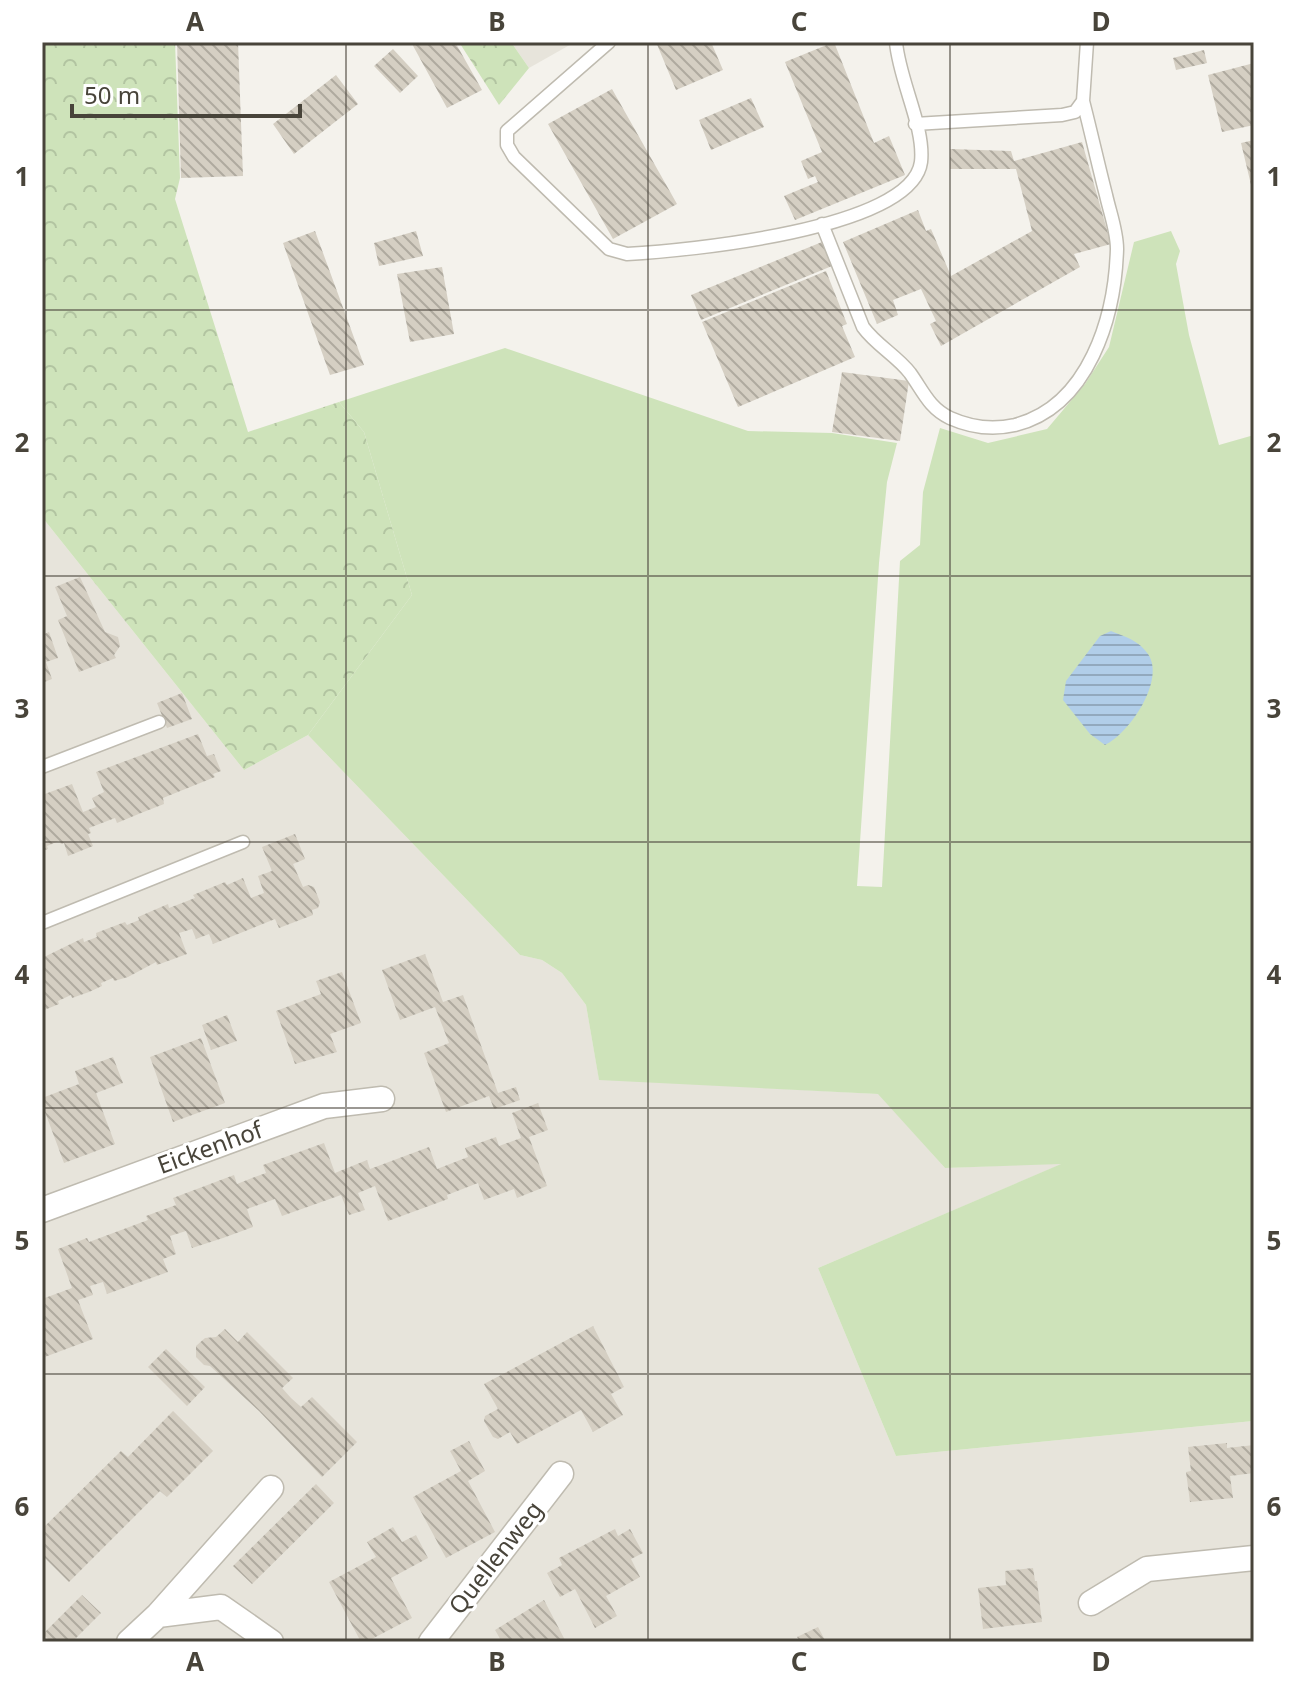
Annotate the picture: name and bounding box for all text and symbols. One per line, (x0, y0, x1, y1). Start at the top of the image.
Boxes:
text: A (186, 3, 204, 39)
text: B (488, 3, 506, 39)
text: C (791, 3, 807, 39)
text: D (1091, 3, 1111, 39)
scale bar (72, 68, 300, 118)
text: 50 m (84, 78, 140, 111)
text: 1 (15, 158, 29, 194)
text: 1 (1267, 158, 1281, 194)
text: 2 (15, 424, 30, 460)
text: 2 (1267, 424, 1282, 460)
text: 3 (15, 690, 29, 726)
text: 3 (1267, 690, 1281, 726)
text: 4 (15, 956, 30, 992)
text: 4 (1267, 956, 1282, 992)
street label: Eickenhof (152, 1112, 268, 1181)
text: 5 (15, 1222, 29, 1258)
text: 5 (1267, 1222, 1281, 1258)
text: 6 (15, 1488, 30, 1524)
text: 6 (1267, 1488, 1282, 1524)
street label: Quellenweg (440, 1494, 549, 1620)
text: A (186, 1643, 204, 1679)
text: B (488, 1643, 506, 1679)
text: C (791, 1643, 807, 1679)
text: D (1091, 1643, 1111, 1679)

